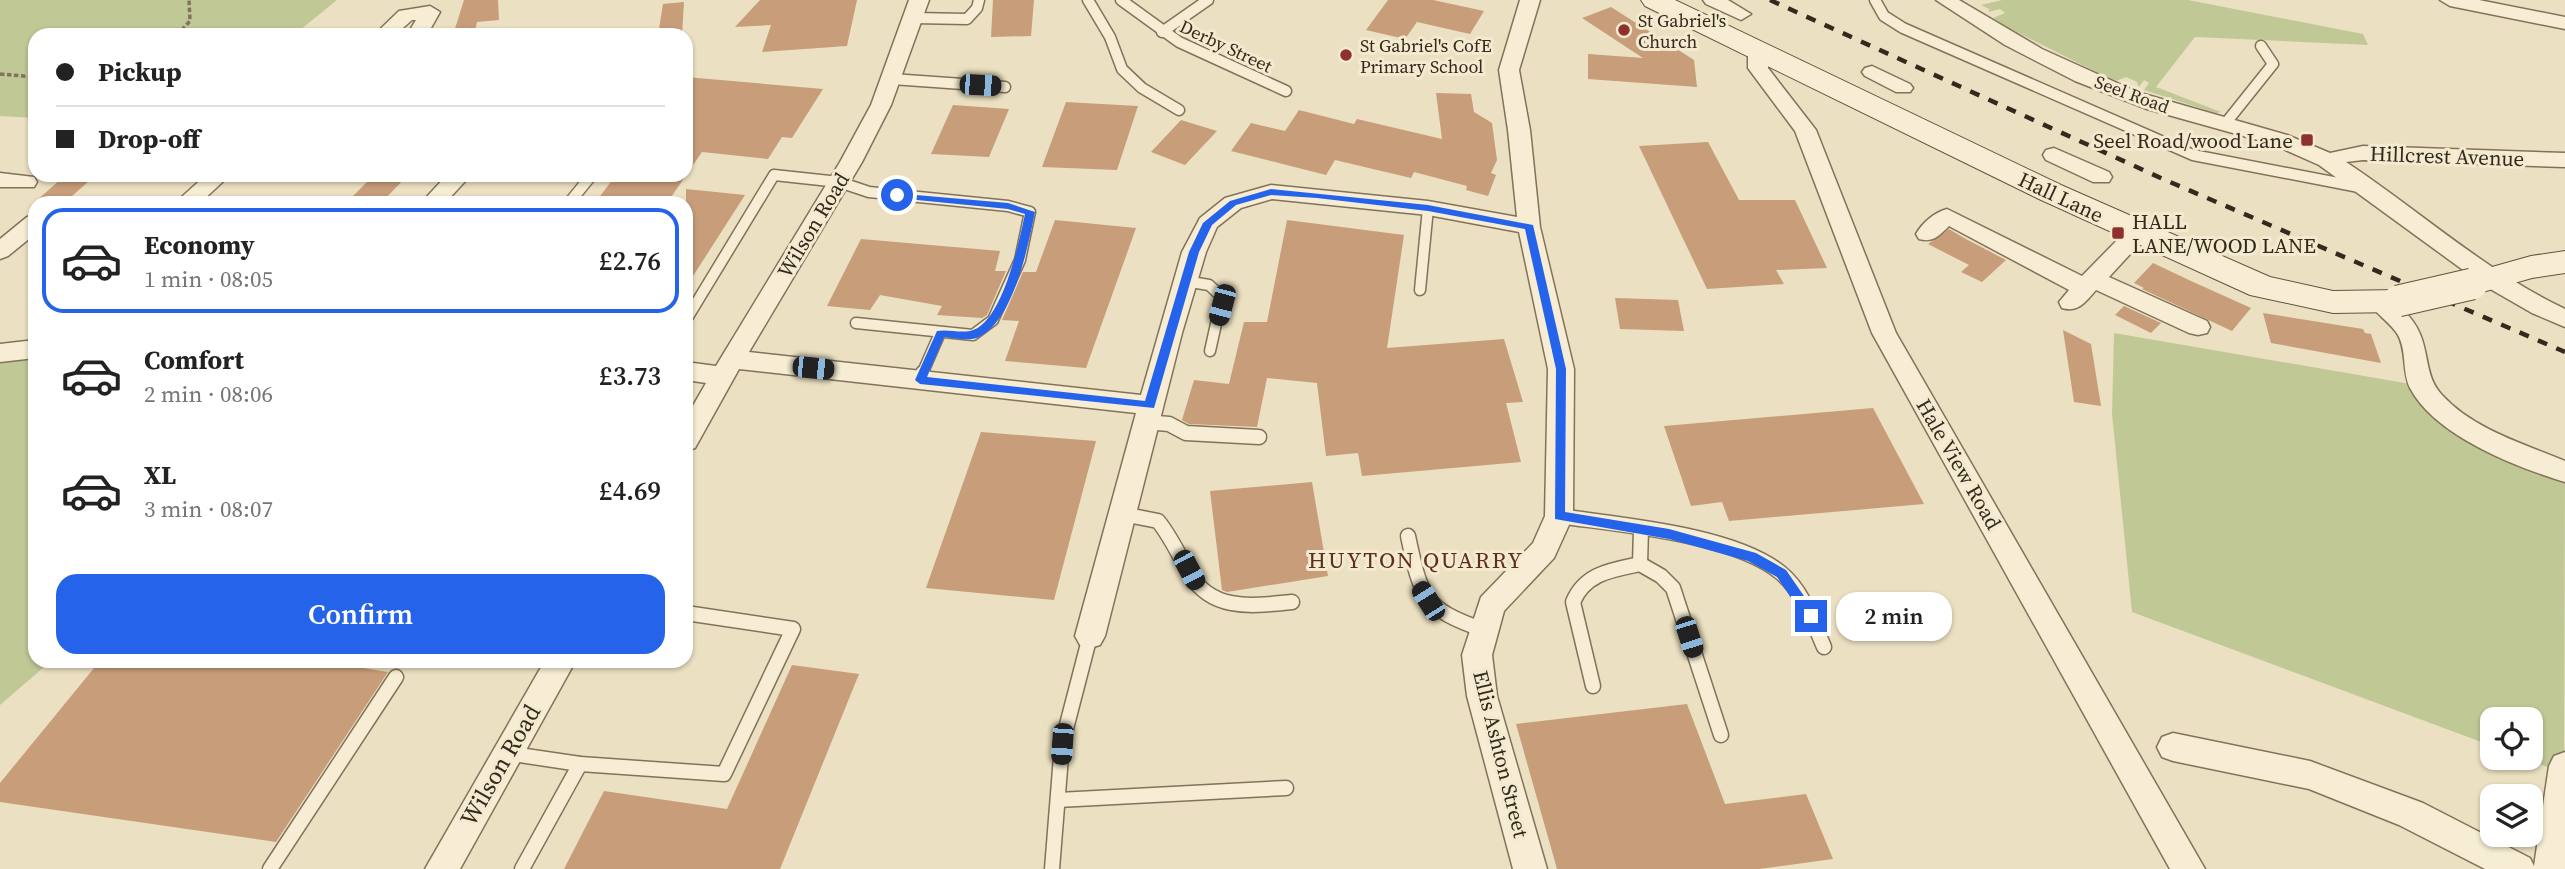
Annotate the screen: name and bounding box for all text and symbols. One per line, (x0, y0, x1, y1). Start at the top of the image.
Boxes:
place label: St Gabriel's Church (1638, 8, 1727, 54)
street label: Derby Street (1176, 14, 1277, 78)
marker: St Gabriel's Church (1616, 22, 1632, 38)
place label: St Gabriel's CofE Primary School (1360, 33, 1492, 79)
marker: St Gabriel's CofE Primary School (1338, 47, 1354, 63)
text: Pickup (98, 54, 182, 90)
street label: Seel Road (2091, 69, 2173, 119)
car (959, 73, 1002, 97)
text: Drop-off (98, 121, 200, 157)
place label: Seel Road/wood Lane (2093, 126, 2293, 155)
marker: Seel Road/wood Lane (2299, 132, 2315, 148)
street label: Hillcrest Avenue (2369, 139, 2525, 173)
street label: Hall Lane (2014, 165, 2108, 229)
street label: Wilson Road (770, 167, 856, 283)
route start (881, 179, 913, 211)
place label: HALL LANE/WOOD LANE (2132, 207, 2316, 260)
marker: HALL LANE/WOOD LANE (2110, 225, 2126, 241)
text: Economy (144, 227, 255, 263)
icon: car (60, 229, 123, 292)
text: £2.76 (599, 243, 661, 279)
text: 1 min · 08:05 (144, 263, 273, 295)
car (1207, 282, 1238, 328)
text: Comfort (144, 342, 244, 378)
icon: car (60, 344, 123, 407)
car (792, 355, 835, 381)
text: £3.73 (599, 358, 661, 394)
text: 2 min · 08:06 (144, 378, 273, 410)
street label: Hale View Road (1910, 393, 2008, 535)
text: XL (144, 457, 176, 493)
icon: car (60, 459, 123, 522)
text: £4.69 (599, 473, 661, 509)
text: 3 min · 08:07 (144, 493, 273, 525)
district label: HUYTON QUARRY (1308, 544, 1524, 576)
car (1170, 547, 1209, 593)
button: Confirm (56, 574, 665, 654)
car (1408, 578, 1449, 624)
callout: 2 min (1836, 592, 1951, 640)
route end (1795, 600, 1827, 632)
text: 2 min (1864, 600, 1924, 632)
car (1673, 614, 1706, 660)
street label: Ellis Ashton Street (1466, 667, 1536, 841)
street label: Wilson Road (452, 698, 548, 832)
map controls (2480, 707, 2543, 847)
button: locate (2480, 707, 2543, 770)
car (1051, 722, 1074, 766)
button: layers (2480, 784, 2543, 847)

